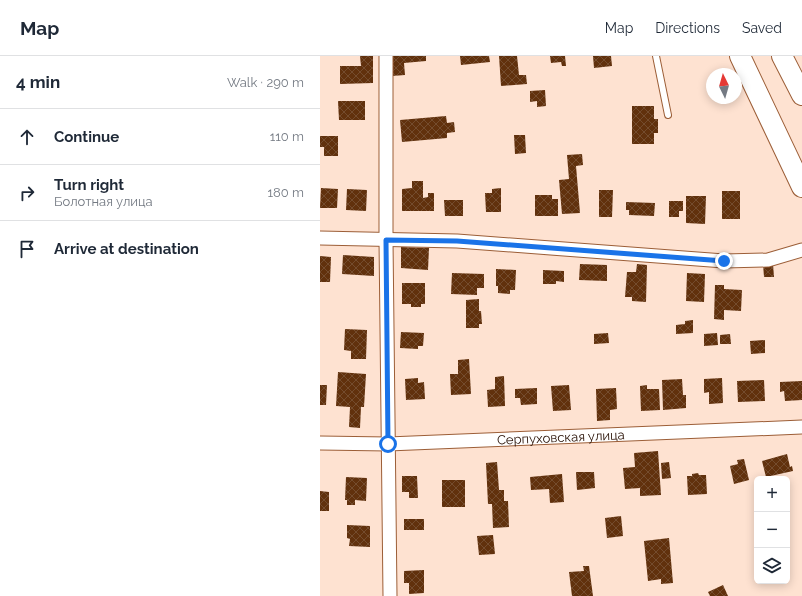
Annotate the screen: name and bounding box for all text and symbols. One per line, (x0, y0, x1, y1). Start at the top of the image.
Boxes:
text: Map (20, 17, 59, 39)
text: Map (605, 20, 633, 36)
text: Directions (655, 20, 720, 36)
text: Saved (742, 20, 782, 36)
north arrow (706, 68, 742, 104)
text: 4 min (16, 72, 60, 92)
text: Walk · 290 m (227, 75, 304, 90)
icon: ahead (16, 126, 38, 148)
text: Continue (54, 128, 119, 146)
text: 110 m (270, 129, 304, 144)
text: Turn right (54, 176, 124, 194)
icon: right (16, 182, 38, 204)
text: 180 m (268, 185, 304, 200)
text: Болотная улица (54, 194, 153, 209)
icon: arrive (16, 238, 38, 260)
text: Arrive at destination (54, 240, 199, 258)
route end (715, 252, 733, 270)
street label: Серпуховская улица (497, 427, 625, 447)
route start (379, 435, 397, 453)
map controls (754, 476, 790, 584)
button: + (754, 476, 790, 512)
button: − (754, 512, 790, 548)
button: layers (754, 548, 790, 584)

